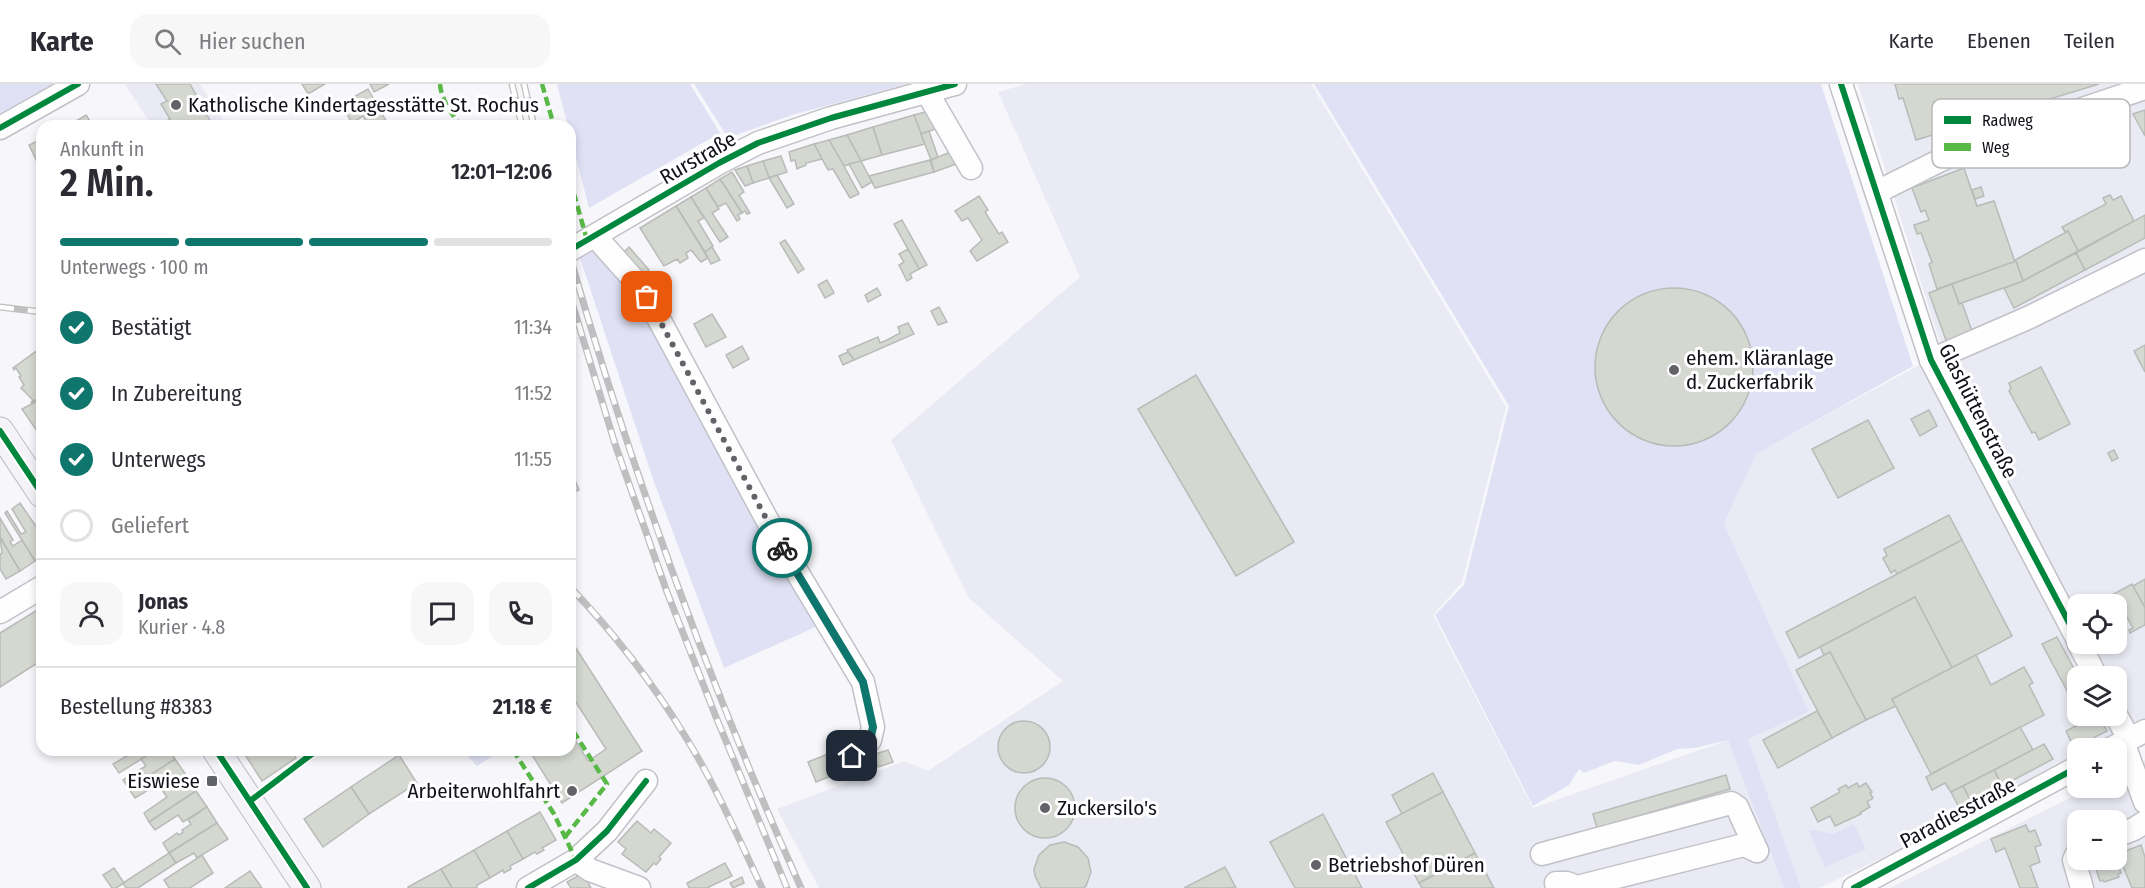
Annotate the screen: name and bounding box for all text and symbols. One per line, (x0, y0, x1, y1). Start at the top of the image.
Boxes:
search box (130, 14, 550, 68)
text: Karte (30, 25, 94, 58)
icon: search (151, 25, 184, 58)
text: Hier suchen (199, 28, 306, 55)
text: Karte (1888, 28, 1934, 54)
text: Ebenen (1967, 28, 2031, 54)
text: Teilen (2064, 28, 2115, 54)
place label: Katholische Kindertagesstätte St. Rochus (188, 92, 539, 118)
marker: Katholische Kindertagesstätte St. Rochus (169, 98, 183, 112)
legend (1932, 99, 2130, 168)
text: Radweg (1982, 111, 2033, 130)
street label: Rurstraße (655, 126, 741, 190)
text: Ankunft in (60, 137, 144, 161)
text: Weg (1982, 138, 2010, 157)
text: 12:01–12:06 (451, 158, 552, 185)
text: 2 Min. (60, 160, 154, 206)
text: Unterwegs · 100 m (60, 255, 209, 279)
pin (621, 271, 672, 322)
icon: bag (630, 280, 663, 313)
icon: check (60, 311, 93, 344)
text: Bestätigt (111, 314, 191, 341)
text: 11:34 (514, 315, 552, 339)
street label: Glashüttenstraße (1933, 339, 2023, 483)
place label: ehem. Kläranlage d. Zuckerfabrik (1686, 345, 1834, 395)
marker: ehem. Kläranlage d. Zuckerfabrik (1667, 363, 1681, 377)
icon: check (60, 377, 93, 410)
text: In Zubereitung (111, 380, 242, 407)
text: 11:52 (515, 381, 552, 405)
icon: check (60, 443, 93, 476)
text: Unterwegs (111, 446, 206, 473)
text: 11:55 (514, 447, 552, 471)
text: Geliefert (111, 512, 189, 539)
courier (752, 518, 812, 578)
icon: bike (766, 532, 799, 565)
button: person (60, 582, 123, 645)
button: chat (411, 582, 474, 645)
button: phone (489, 582, 552, 645)
text: Jonas (138, 588, 188, 615)
map controls (2067, 594, 2127, 870)
button: locate (2067, 594, 2127, 654)
text: Kurier · 4.8 (138, 615, 225, 639)
button: layers (2067, 666, 2127, 726)
text: Bestellung #8383 (60, 693, 212, 720)
text: 21.18 € (493, 693, 552, 720)
pin (826, 730, 877, 781)
button: + (2067, 738, 2127, 798)
icon: home (835, 739, 868, 772)
place label: Eiswiese (127, 768, 200, 794)
street label: Paradiesstraße (1896, 772, 2020, 854)
marker: Eiswiese (205, 774, 219, 788)
place label: Arbeiterwohlfahrt (408, 778, 560, 804)
marker: Arbeiterwohlfahrt (565, 784, 579, 798)
place label: Zuckersilo's (1057, 795, 1157, 821)
marker: Zuckersilo's (1038, 801, 1052, 815)
button: − (2067, 810, 2127, 870)
place label: Betriebshof Düren (1328, 852, 1485, 878)
marker: Betriebshof Düren (1309, 858, 1323, 872)

